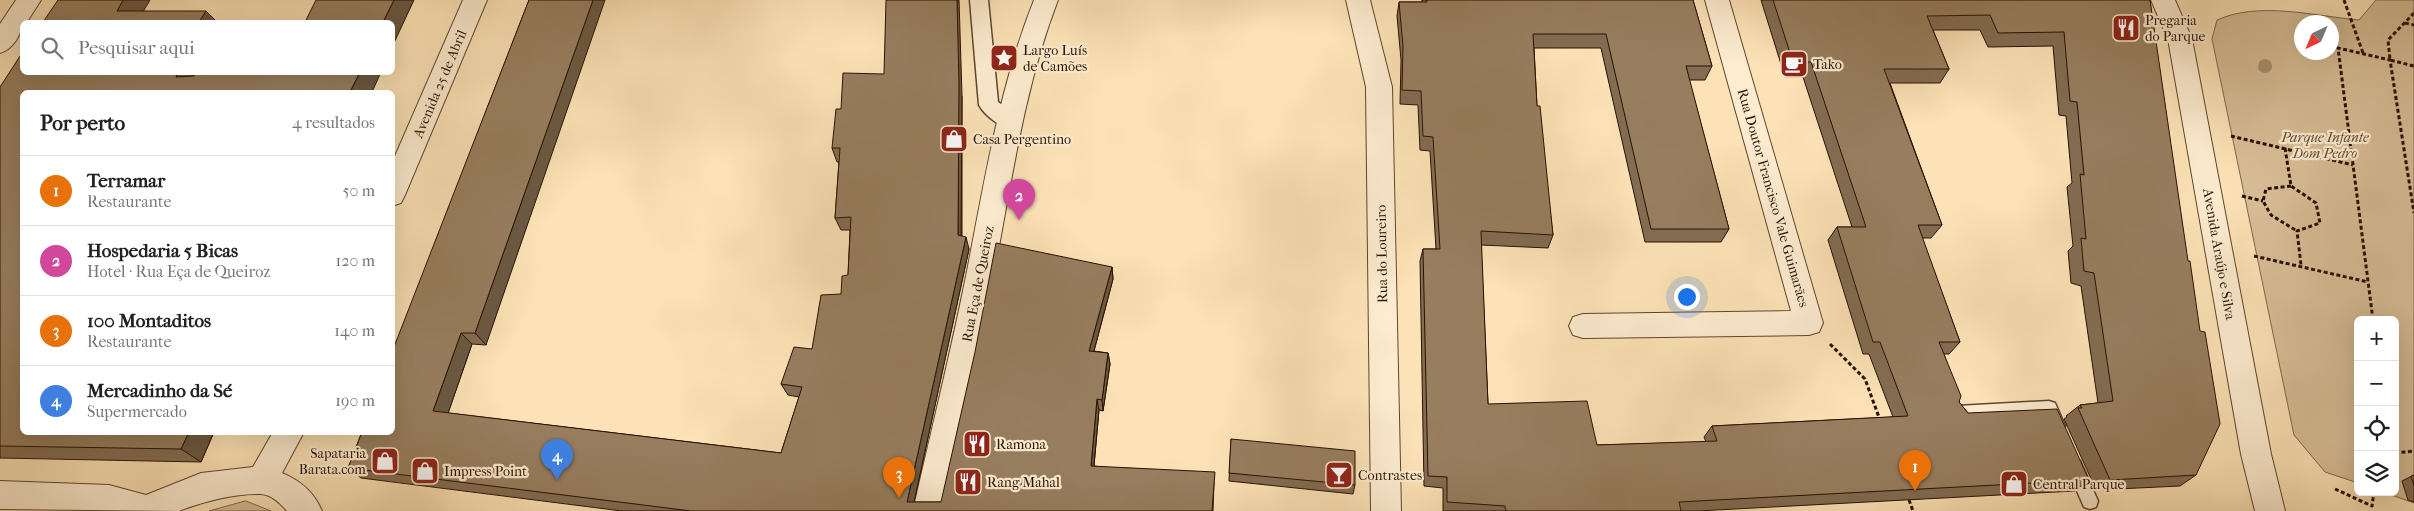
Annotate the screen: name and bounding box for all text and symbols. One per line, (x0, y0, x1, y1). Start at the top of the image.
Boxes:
place label: Pregaria do Parque (2145, 12, 2206, 45)
restaurant icon: Pregaria do Parque (2111, 13, 2141, 43)
north arrow (2294, 15, 2339, 60)
search box (20, 20, 395, 75)
street label: Avenida 25 de Abril (409, 27, 470, 142)
icon: search (38, 34, 66, 62)
text: Pesquisar aqui (78, 37, 195, 59)
place label: Largo Luís de Camões (1023, 42, 1087, 75)
place icon: Largo Luís de Camões (989, 43, 1019, 73)
cafe icon: Tako (1779, 49, 1809, 79)
place label: Tako (1813, 56, 1842, 73)
street label: Rua Doutor Francisco Vale Guimarães (1734, 87, 1812, 309)
text: Por perto (40, 111, 125, 135)
text: 4 resultados (292, 113, 375, 132)
shop icon: Casa Pergentino (939, 124, 969, 154)
park label: Parque Infante Dom Pedro (2280, 129, 2369, 162)
place label: Casa Pergentino (973, 131, 1071, 148)
text: Terramar (87, 170, 165, 192)
pin: 2 (1003, 179, 1035, 220)
text: 1 (53, 181, 59, 200)
text: 50 m (343, 181, 375, 200)
street label: Avenida Araújo e Silva (2199, 186, 2239, 321)
text: Restaurante (87, 192, 171, 211)
street label: Rua do Loureiro (1373, 205, 1391, 303)
street label: Rua Eça de Queiroz (958, 225, 998, 343)
text: Hospedaria 5 Bicas (87, 240, 238, 262)
text: 2 (52, 251, 60, 270)
text: 120 m (336, 251, 375, 270)
text: Hotel · Rua Eça de Queiroz (87, 262, 270, 281)
your location (1674, 284, 1700, 310)
text: 100 Montaditos (87, 310, 211, 332)
map controls (2354, 316, 2399, 496)
button: + (2354, 316, 2399, 361)
text: 3 (53, 321, 59, 340)
text: 140 m (334, 321, 375, 340)
text: Restaurante (87, 332, 171, 351)
button: − (2354, 361, 2399, 406)
text: Mercadinho da Sé (87, 380, 232, 402)
text: 4 (51, 391, 61, 410)
text: 190 m (335, 391, 375, 410)
text: Supermercado (87, 402, 187, 421)
button: locate (2354, 406, 2399, 451)
restaurant icon: Ramona (962, 429, 992, 459)
place label: Ramona (996, 436, 1047, 453)
pin: 4 (541, 439, 573, 480)
place label: Sapataria Barata.com (299, 445, 367, 478)
shop icon: Sapataria Barata.com (370, 446, 400, 476)
pin: 1 (1899, 450, 1931, 491)
button: layers (2354, 451, 2399, 496)
shop icon: Impress Point (410, 456, 440, 486)
pin: 3 (883, 457, 915, 498)
bar icon: Contrastes (1324, 460, 1354, 490)
place label: Impress Point (444, 463, 527, 480)
restaurant icon: Rang Mahal (953, 467, 983, 497)
place label: Contrastes (1358, 467, 1422, 484)
shop icon: Central Parque (1999, 469, 2029, 499)
place label: Rang Mahal (987, 474, 1060, 491)
place label: Central Parque (2033, 476, 2124, 493)

